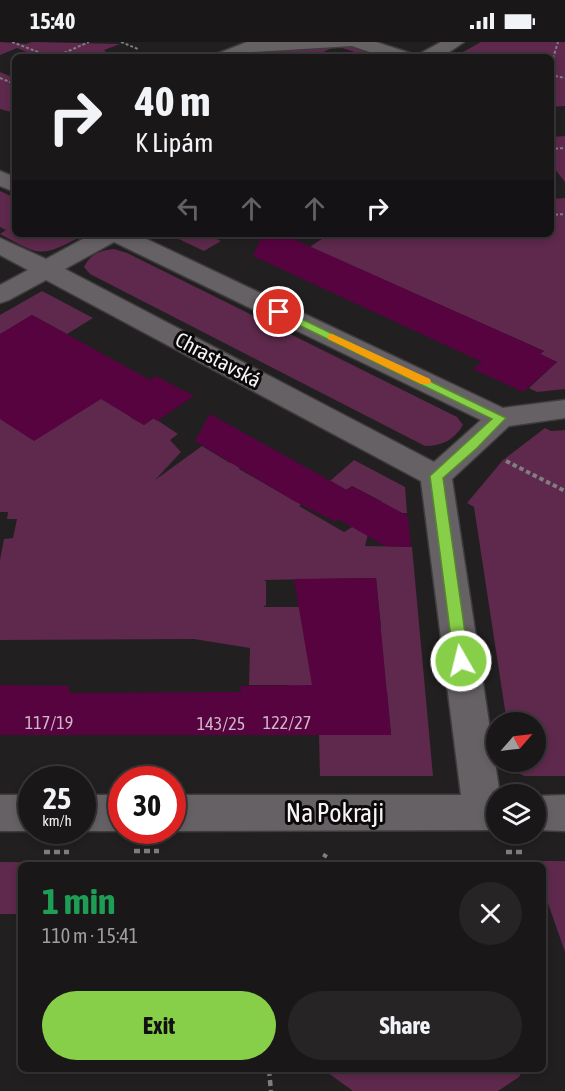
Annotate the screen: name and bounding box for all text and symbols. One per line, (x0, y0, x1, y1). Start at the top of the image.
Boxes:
text: 15:40 (30, 8, 75, 34)
text: 40 m (135, 77, 210, 125)
icon: right (36, 78, 114, 156)
text: K Lipám (135, 127, 213, 158)
icon: left (172, 192, 205, 225)
icon: ahead (235, 192, 268, 225)
icon: ahead (298, 192, 331, 225)
icon: right (361, 192, 394, 225)
pin (253, 286, 304, 337)
icon: arrive (262, 295, 295, 328)
street label: Chrastavská (172, 327, 265, 392)
position arrow (429, 629, 493, 693)
house number: 117/19 (25, 712, 73, 733)
house number: 122/27 (263, 712, 311, 733)
north arrow (486, 712, 546, 772)
map controls (486, 712, 546, 844)
house number: 143/25 (197, 713, 245, 734)
speed limit sign: 30 (108, 766, 186, 844)
text: 25 (43, 781, 71, 815)
button: layers (486, 784, 546, 844)
street label: Na Pokraji (286, 798, 384, 828)
text: km/h (42, 812, 72, 829)
text: 1 min (42, 880, 116, 922)
button: close (459, 882, 522, 945)
text: 110 m · 15:41 (42, 924, 138, 947)
button: Exit (42, 991, 276, 1060)
button: Share (288, 991, 522, 1060)

